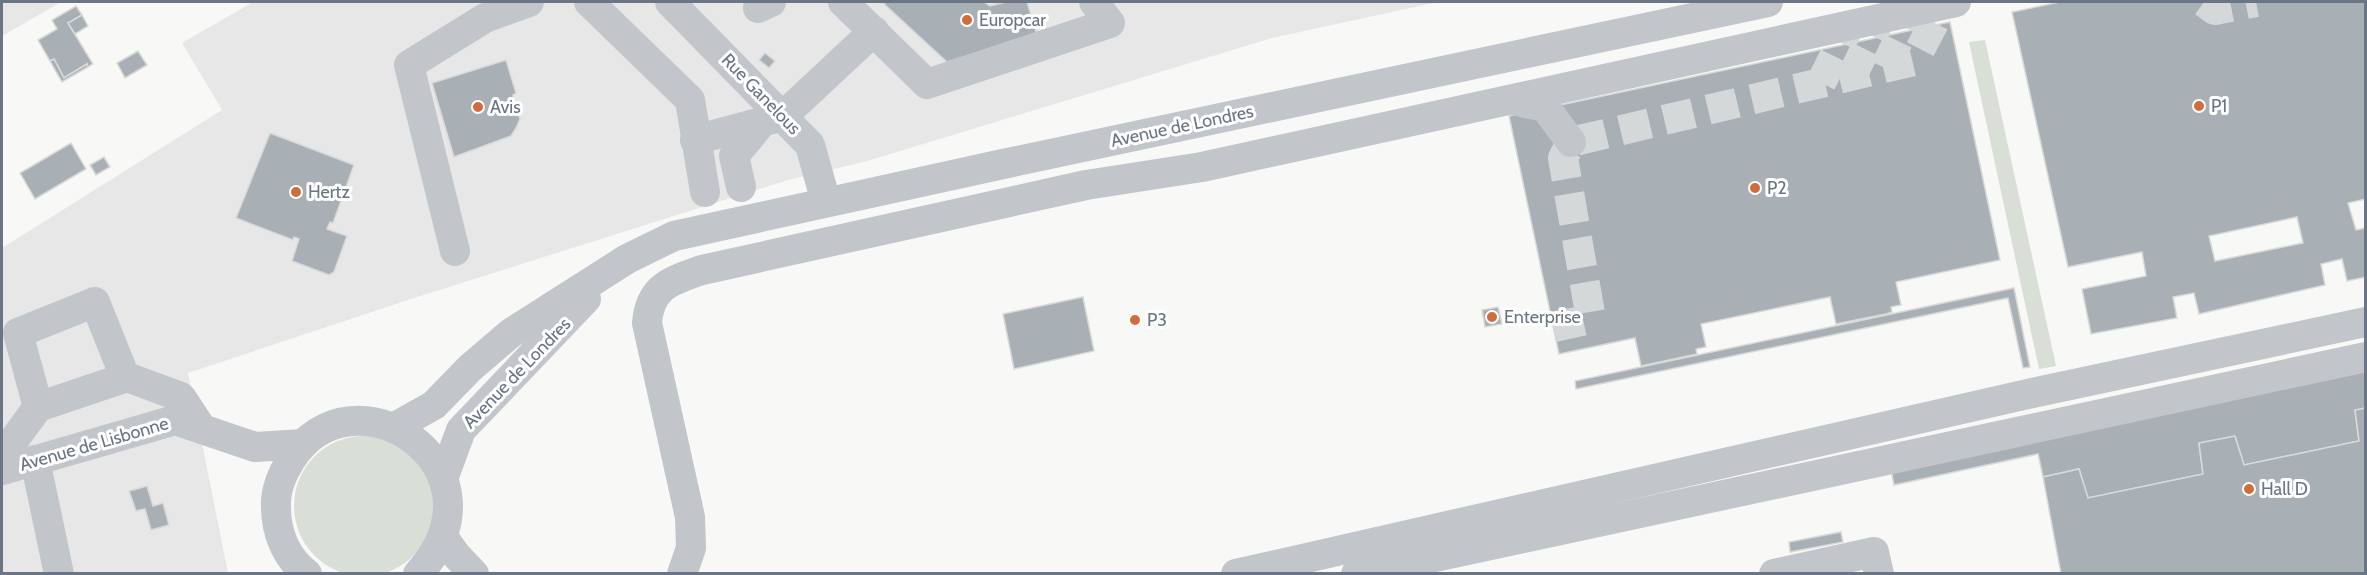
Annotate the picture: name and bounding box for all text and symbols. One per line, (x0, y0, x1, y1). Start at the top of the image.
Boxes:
place label: Europcar (979, 9, 1046, 31)
marker: Europcar (960, 13, 974, 27)
street label: Rue Ganelous (717, 49, 805, 139)
place label: P1 (2211, 95, 2227, 117)
place label: Avis (490, 96, 521, 118)
marker: P1 (2192, 99, 2206, 113)
marker: Avis (471, 100, 485, 114)
street label: Avenue de Londres (1109, 100, 1255, 152)
place label: P2 (1767, 177, 1787, 199)
place label: Hertz (308, 181, 350, 203)
marker: P2 (1748, 181, 1762, 195)
marker: Hertz (289, 185, 303, 199)
place label: Enterprise (1504, 306, 1581, 328)
place label: P3 (1147, 309, 1167, 331)
marker: Enterprise (1485, 310, 1499, 324)
street label: Avenue de Londres (459, 313, 575, 433)
marker: P3 (1128, 313, 1142, 327)
street label: Avenue de Lisbonne (17, 412, 171, 476)
place label: Hall D (2261, 478, 2308, 500)
marker: Hall D (2242, 482, 2256, 496)

